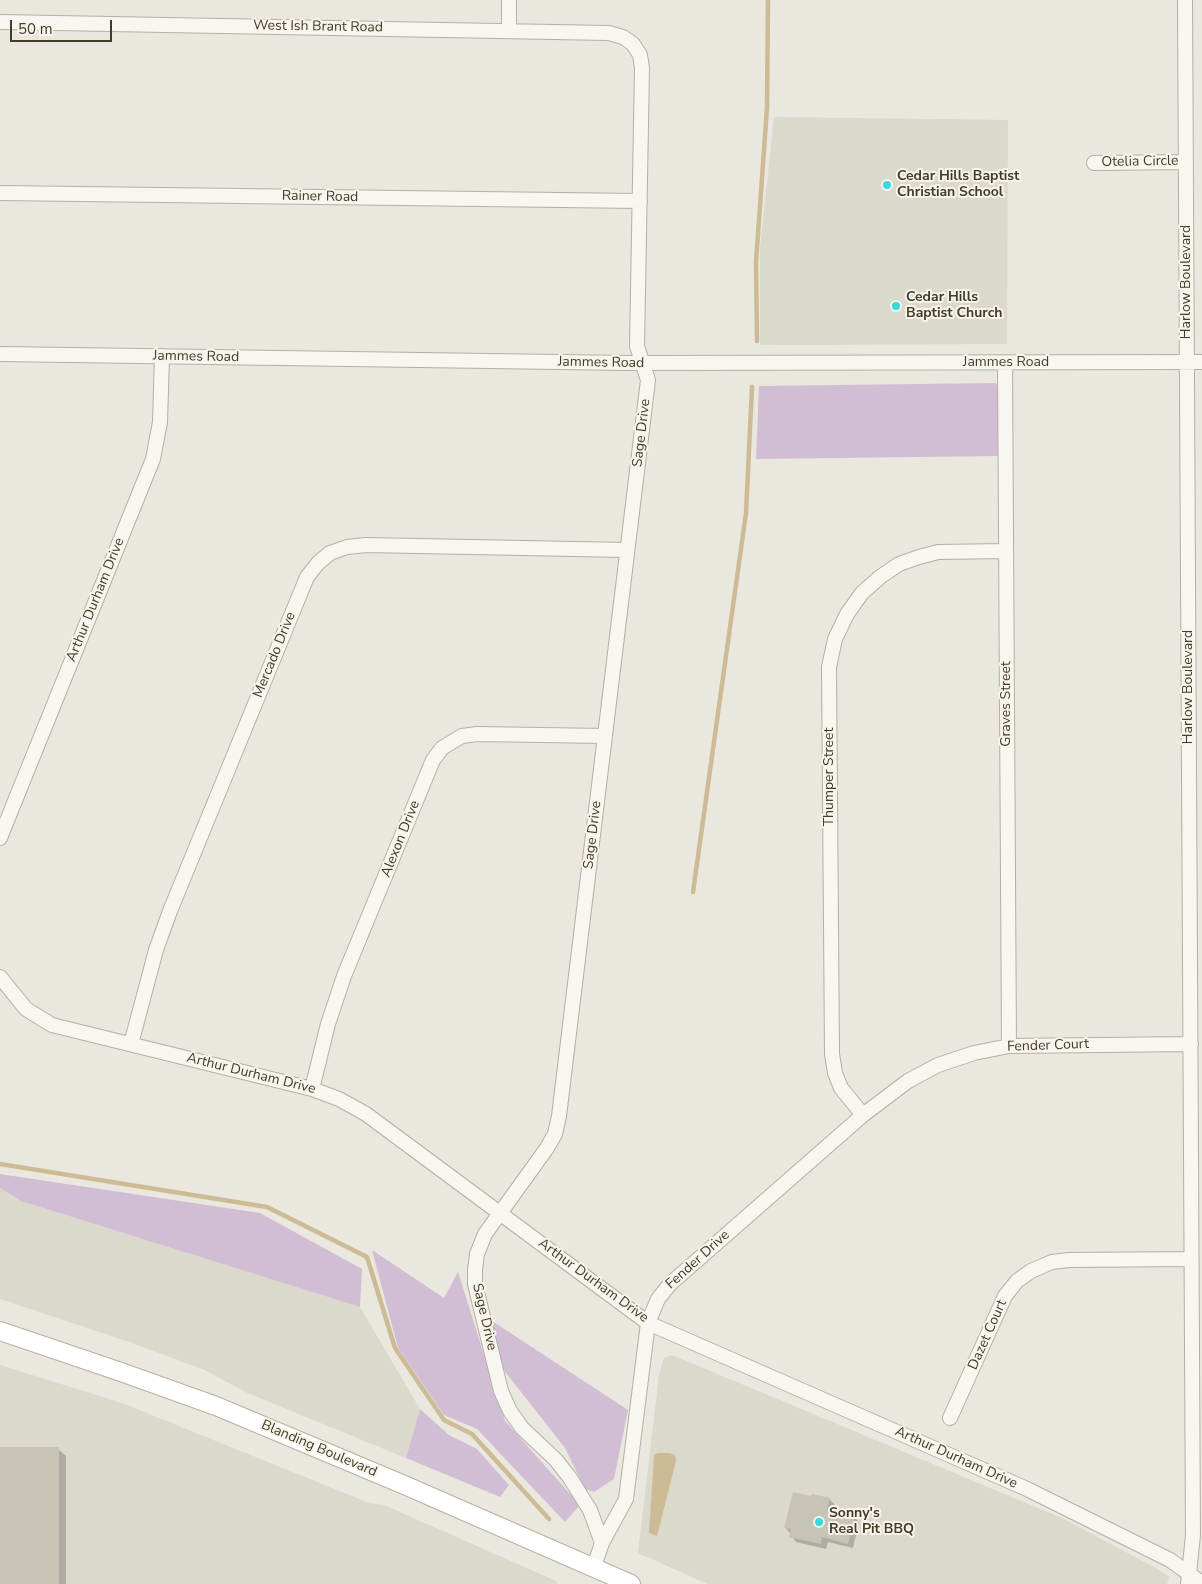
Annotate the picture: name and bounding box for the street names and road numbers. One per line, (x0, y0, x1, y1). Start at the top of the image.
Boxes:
street label: West Ish Brant Road (253, 17, 383, 37)
street label: Otelia Circle (1101, 153, 1179, 171)
street label: Rainer Road (282, 188, 358, 206)
street label: Harlow Boulevard (1179, 225, 1195, 339)
street label: Jammes Road (153, 348, 239, 366)
street label: Jammes Road (558, 354, 644, 372)
street label: Jammes Road (963, 355, 1049, 371)
street label: Sage Drive (629, 398, 655, 468)
street label: Arthur Durham Drive (63, 536, 129, 664)
street label: Mercado Drive (250, 610, 300, 700)
street label: Harlow Boulevard (1181, 630, 1197, 744)
street label: Graves Street (999, 661, 1015, 747)
street label: Thumper Street (822, 728, 838, 826)
street label: Alexon Drive (378, 798, 424, 880)
street label: Sage Drive (580, 800, 606, 870)
street label: Fender Court (1007, 1036, 1089, 1056)
street label: Arthur Durham Drive (185, 1050, 317, 1098)
street label: Fender Drive (663, 1227, 733, 1293)
street label: Arthur Durham Drive (535, 1235, 651, 1327)
street label: Sage Drive (468, 1282, 500, 1352)
street label: Dazet Court (965, 1297, 1011, 1373)
street label: Blanding Boulevard (259, 1417, 379, 1481)
street label: Arthur Durham Drive (892, 1423, 1020, 1493)

